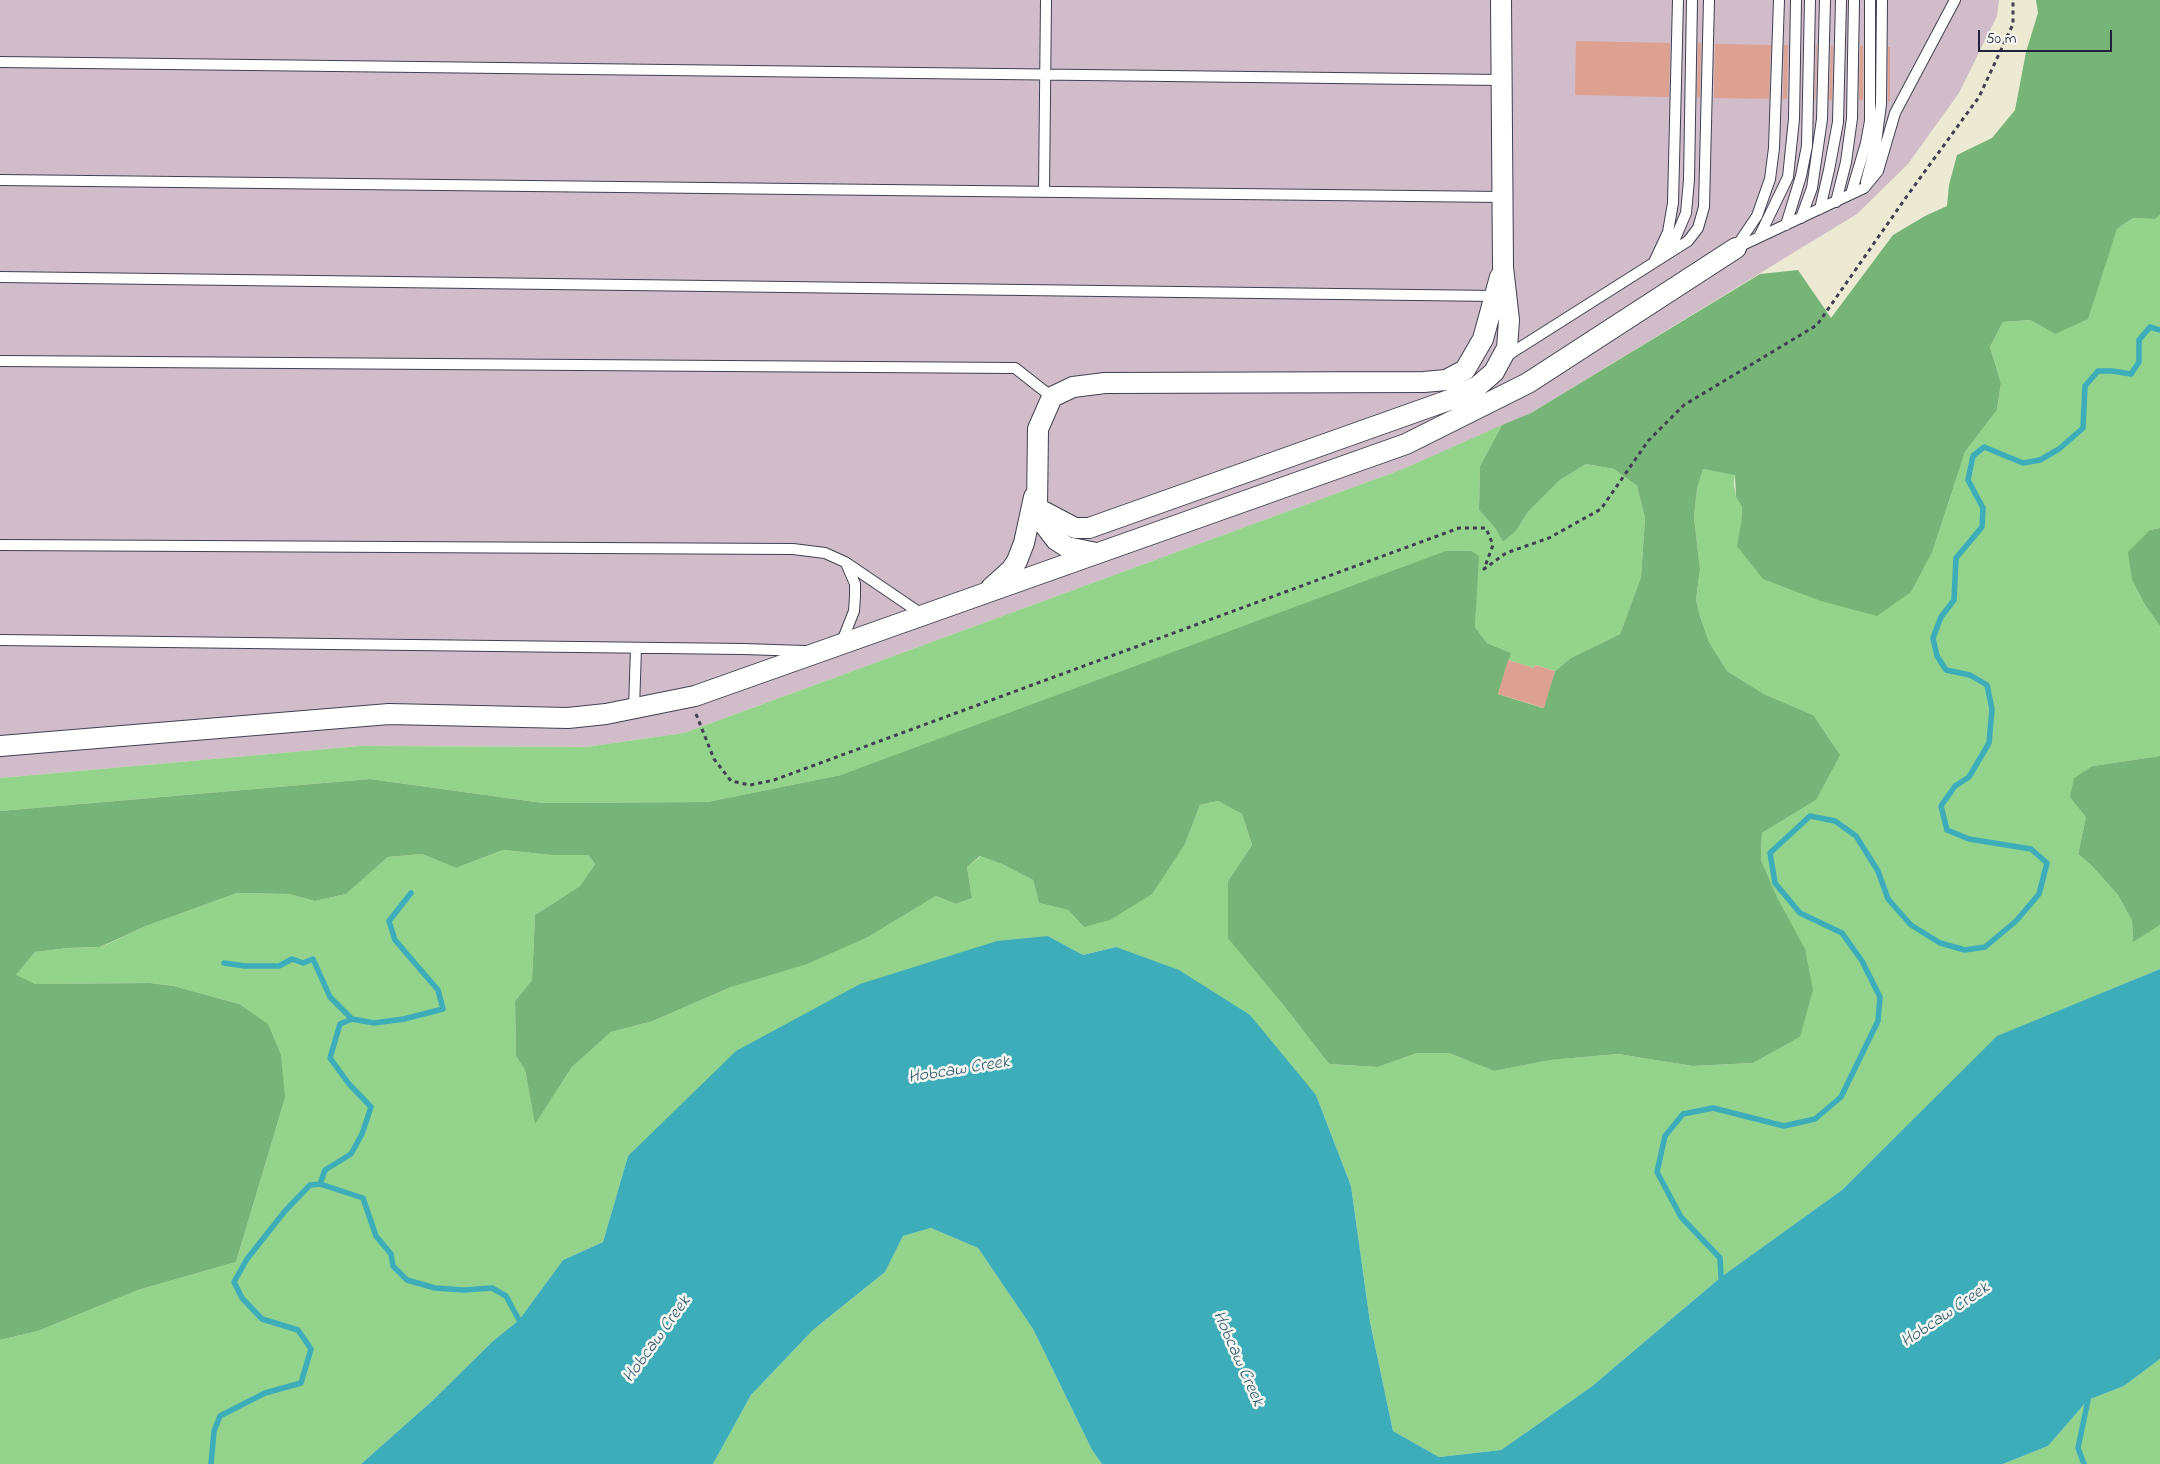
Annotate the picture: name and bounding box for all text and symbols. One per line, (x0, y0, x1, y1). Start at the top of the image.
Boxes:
scale bar (1980, 20, 2114, 52)
text: 50 m (1986, 28, 2016, 50)
water label: Hobcaw Creek (907, 1052, 1011, 1090)
water label: Hobcaw Creek (1898, 1278, 1994, 1354)
water label: Hobcaw Creek (619, 1292, 697, 1388)
water label: Hobcaw Creek (1206, 1308, 1268, 1410)

